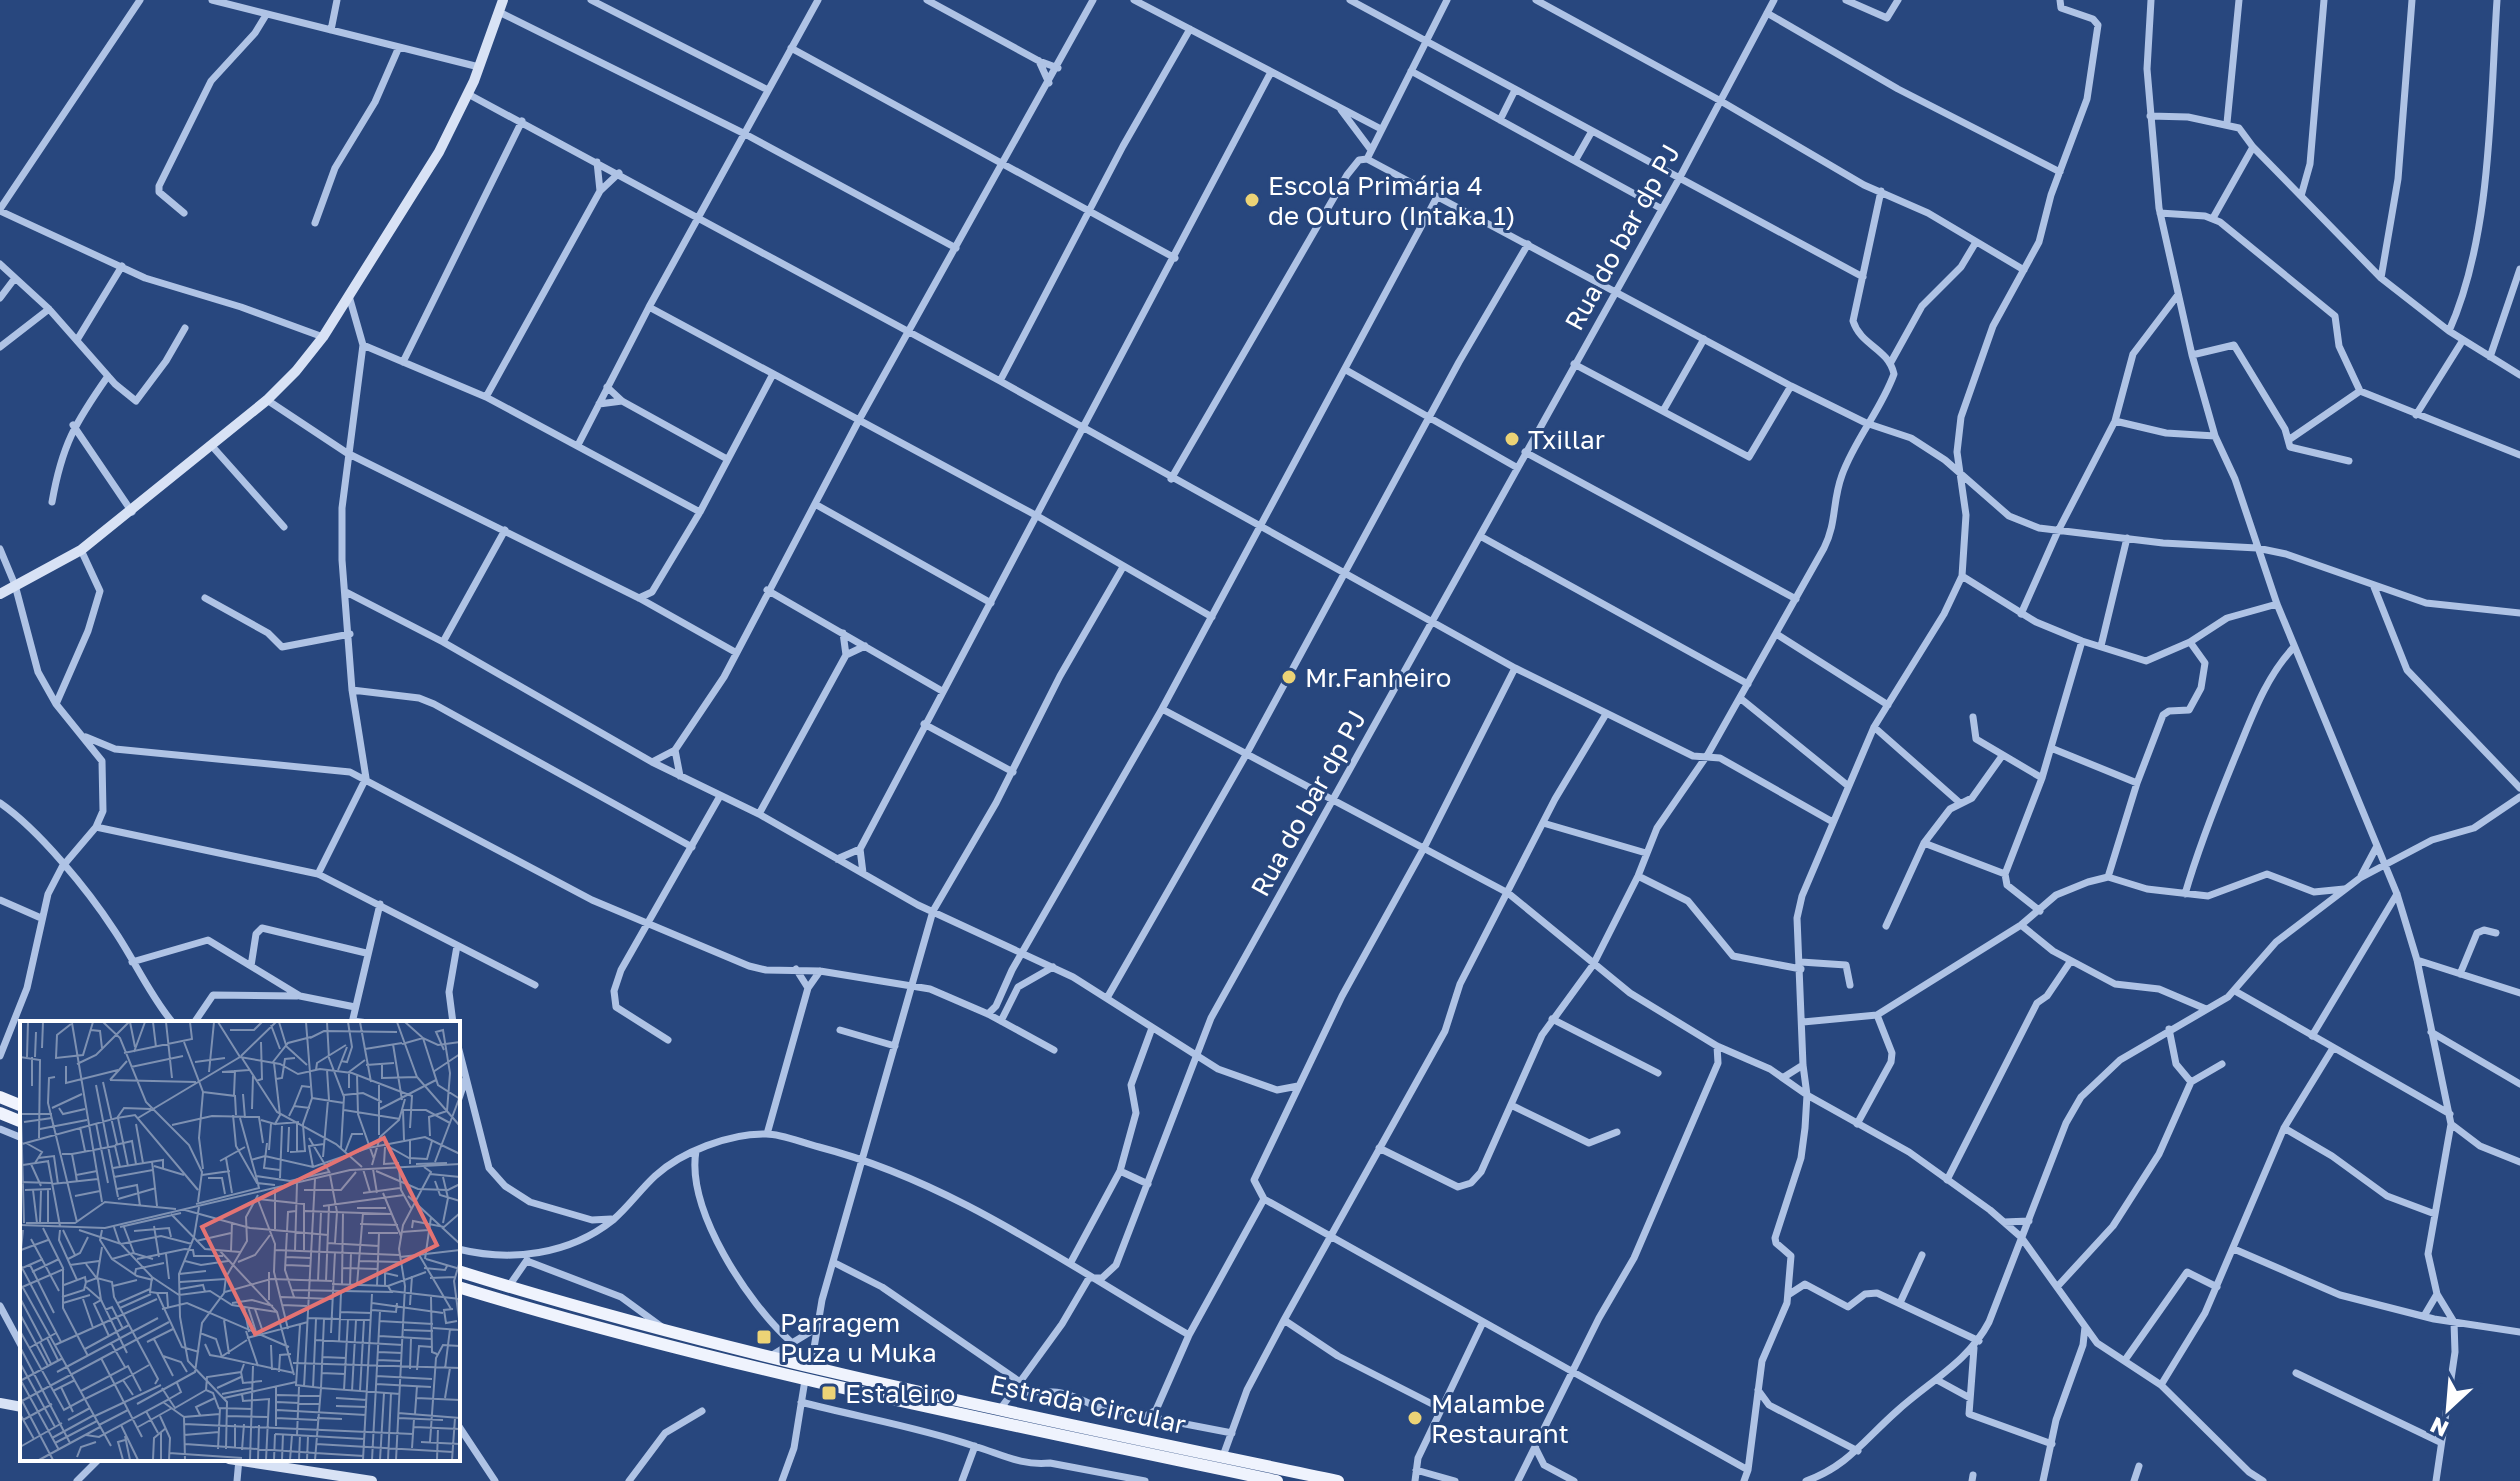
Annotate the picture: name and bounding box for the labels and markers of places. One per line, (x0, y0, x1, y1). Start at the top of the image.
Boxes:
place label: Escola Primária 4 de Outuro (Intaka 1) (1268, 170, 1516, 231)
marker: Escola Primária 4 de Outuro (Intaka 1) (1243, 191, 1261, 209)
place label: Txillar (1528, 424, 1605, 455)
marker: Txillar (1503, 430, 1521, 448)
place label: Mr.Fanheiro (1305, 662, 1451, 693)
marker: Mr.Fanheiro (1280, 668, 1298, 686)
place label: Parragem Puza u Muka (780, 1307, 937, 1368)
marker: Parragem Puza u Muka (755, 1328, 773, 1346)
place label: Estaleiro (845, 1378, 955, 1409)
marker: Estaleiro (820, 1384, 838, 1402)
place label: Malambe Restaurant (1431, 1388, 1569, 1449)
marker: Malambe Restaurant (1406, 1409, 1424, 1427)

